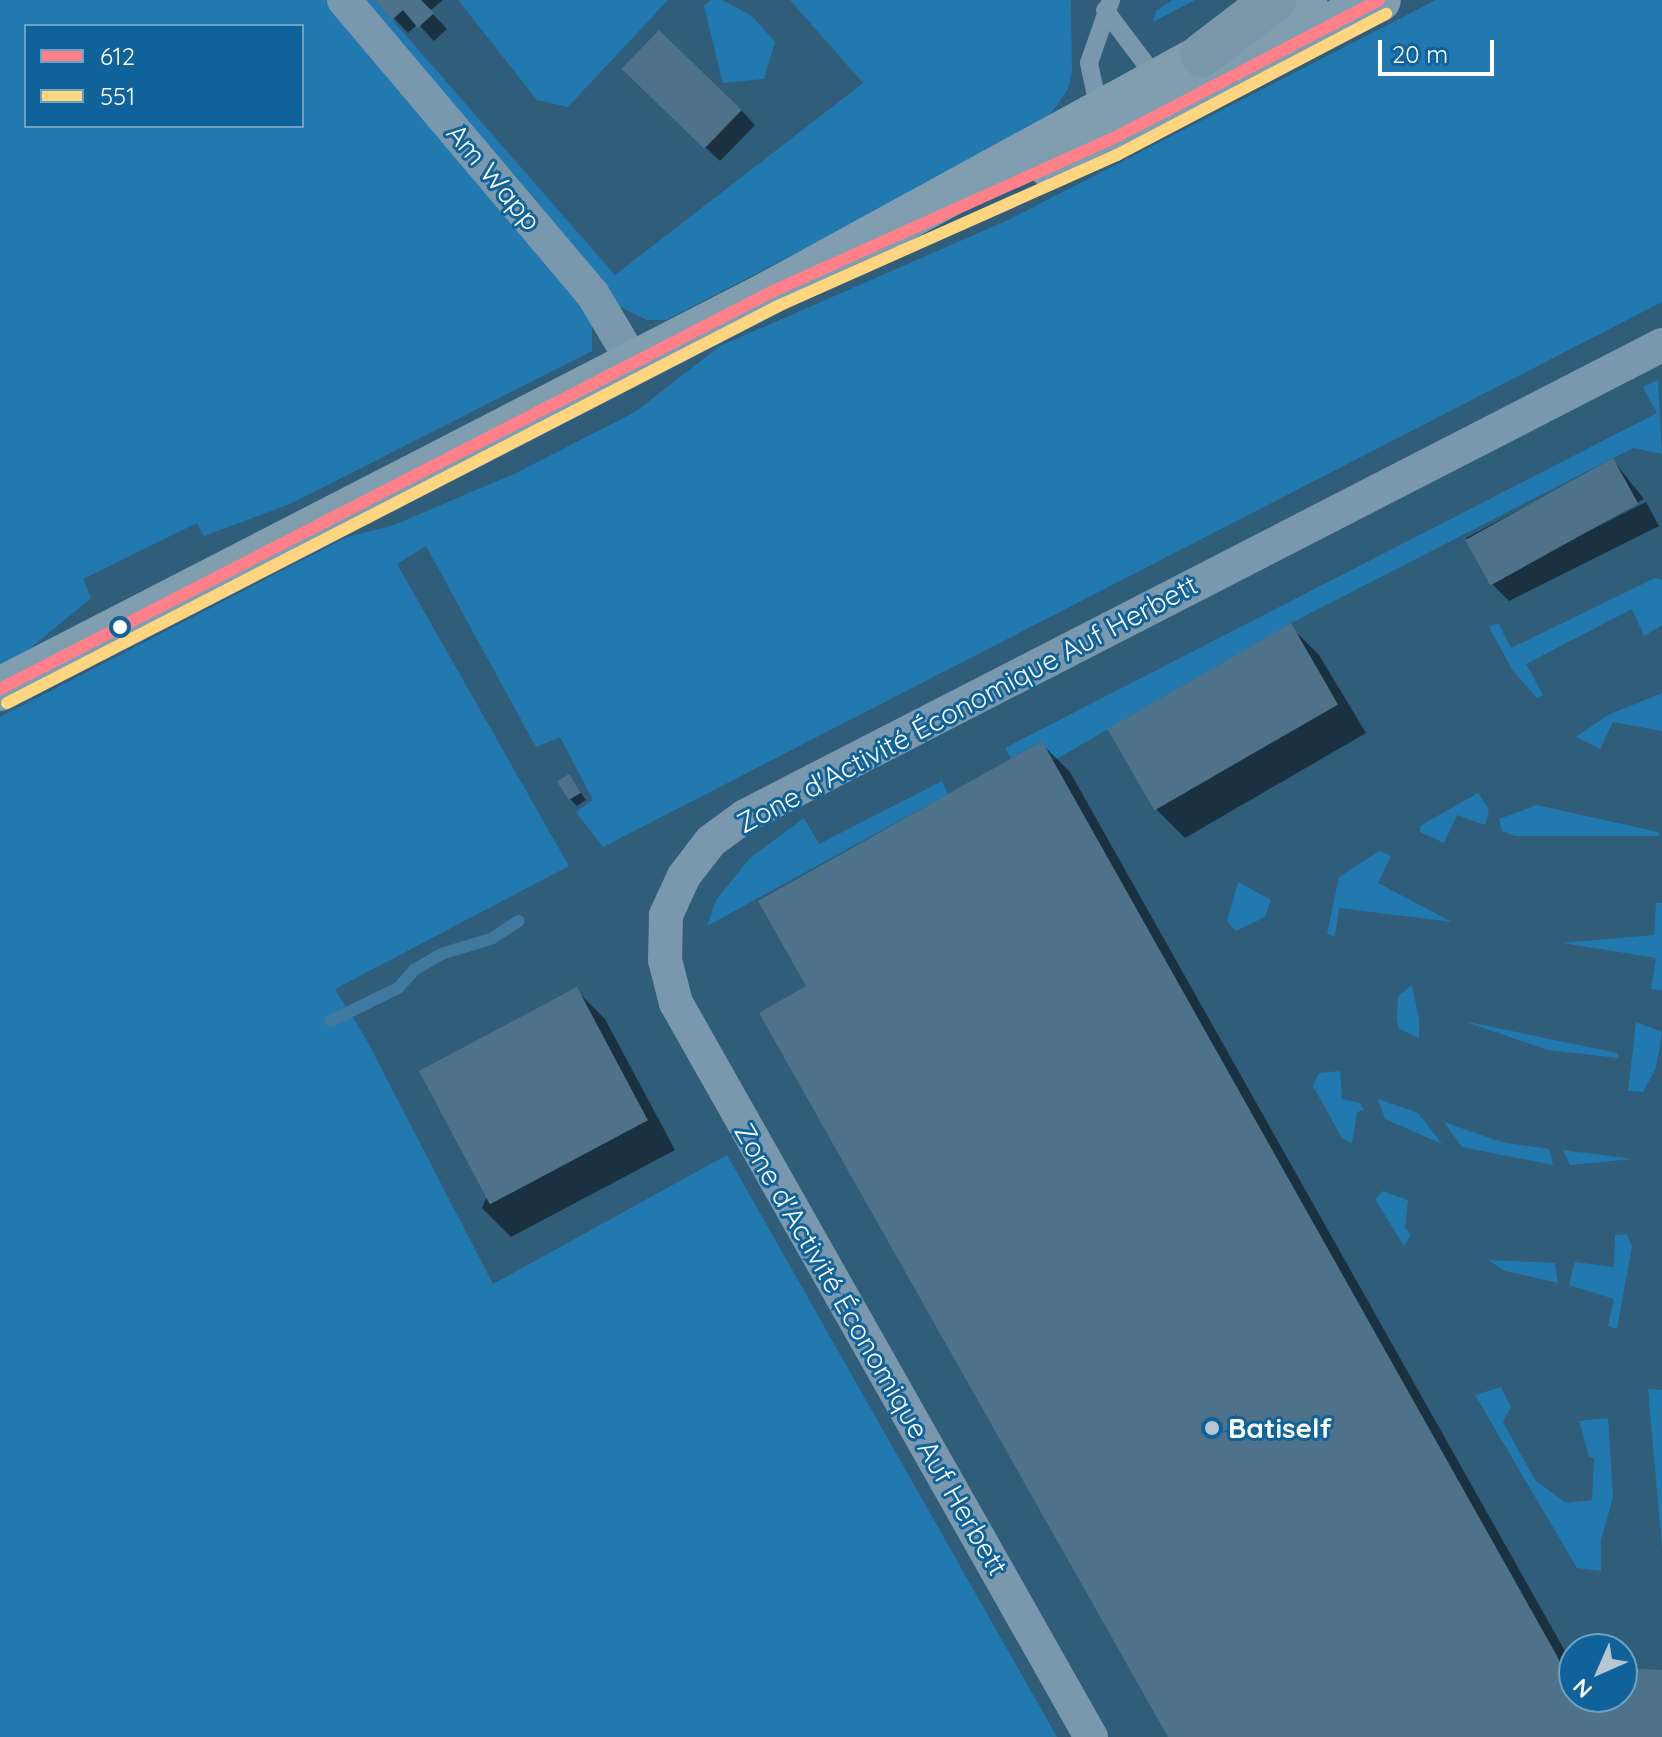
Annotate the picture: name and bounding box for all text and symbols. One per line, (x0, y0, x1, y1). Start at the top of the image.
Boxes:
legend (24, 24, 304, 128)
scale bar (1382, 24, 1498, 74)
text: 20 m (1392, 39, 1448, 69)
text: 612 (100, 41, 135, 71)
text: 551 (100, 81, 135, 111)
street label: Am Wapp (440, 117, 548, 237)
street label: Zone d'Activité Économique Auf Herbett (731, 568, 1203, 840)
unlabelled marker (112, 619, 128, 635)
street label: Zone d'Activité Économique Auf Herbett (727, 1117, 1015, 1581)
place label: Batiself (1228, 1411, 1332, 1445)
marker: Batiself (1203, 1419, 1221, 1437)
north arrow (1558, 1633, 1638, 1713)
text: N (1567, 1673, 1598, 1704)

